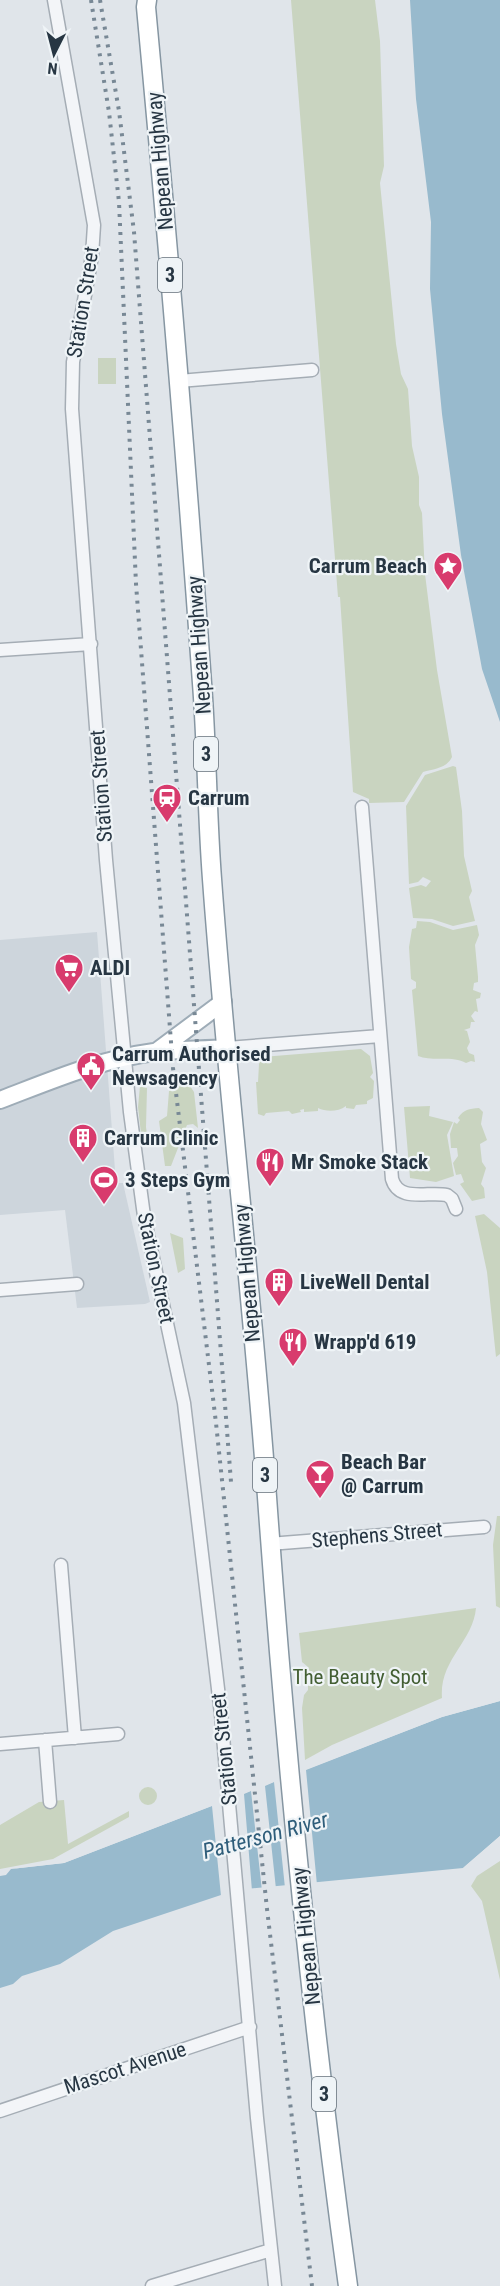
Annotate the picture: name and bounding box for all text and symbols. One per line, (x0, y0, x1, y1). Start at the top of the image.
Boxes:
north arrow (24, 24, 84, 84)
text: N (47, 58, 58, 78)
street label: Nepean Highway (142, 91, 178, 231)
street label: Station Street (62, 244, 104, 360)
road number: 3 (158, 258, 182, 292)
place icon: Carrum Beach (432, 550, 464, 592)
place label: Carrum Beach (309, 554, 427, 578)
street label: Nepean Highway (182, 575, 216, 715)
street label: Station Street (85, 729, 117, 843)
road number: 3 (194, 737, 218, 771)
station icon: Carrum (151, 782, 183, 824)
place label: Carrum (188, 786, 250, 810)
supermarket icon: ALDI (53, 952, 85, 994)
place label: ALDI (90, 956, 130, 980)
place label: Carrum Authorised Newsagency (112, 1042, 271, 1090)
public building icon: Carrum Authorised Newsagency (75, 1050, 107, 1092)
building icon: Carrum Clinic (67, 1122, 99, 1164)
place label: Carrum Clinic (104, 1126, 219, 1150)
restaurant icon: Mr Smoke Stack (254, 1146, 286, 1188)
place label: Mr Smoke Stack (291, 1150, 429, 1174)
sports icon: 3 Steps Gym (88, 1164, 120, 1206)
place label: 3 Steps Gym (125, 1168, 230, 1192)
street label: Nepean Highway (229, 1203, 265, 1343)
street label: Station Street (133, 1210, 179, 1326)
building icon: LiveWell Dental (263, 1266, 295, 1308)
place label: LiveWell Dental (300, 1270, 429, 1294)
restaurant icon: Wrapp'd 619 (277, 1326, 309, 1368)
place label: Wrapp'd 619 (314, 1330, 416, 1354)
place label: Beach Bar @ Carrum (341, 1450, 426, 1498)
road number: 3 (253, 1458, 277, 1492)
bar icon: Beach Bar @ Carrum (304, 1458, 336, 1500)
street label: Stephens Street (311, 1517, 443, 1553)
park label: The Beauty Spot (292, 1665, 428, 1689)
street label: Station Street (206, 1692, 242, 1806)
water label: Patterson River (200, 1807, 331, 1864)
street label: Nepean Highway (287, 1866, 325, 2006)
street label: Mascot Avenue (61, 2037, 189, 2099)
road number: 3 (312, 2077, 336, 2111)

